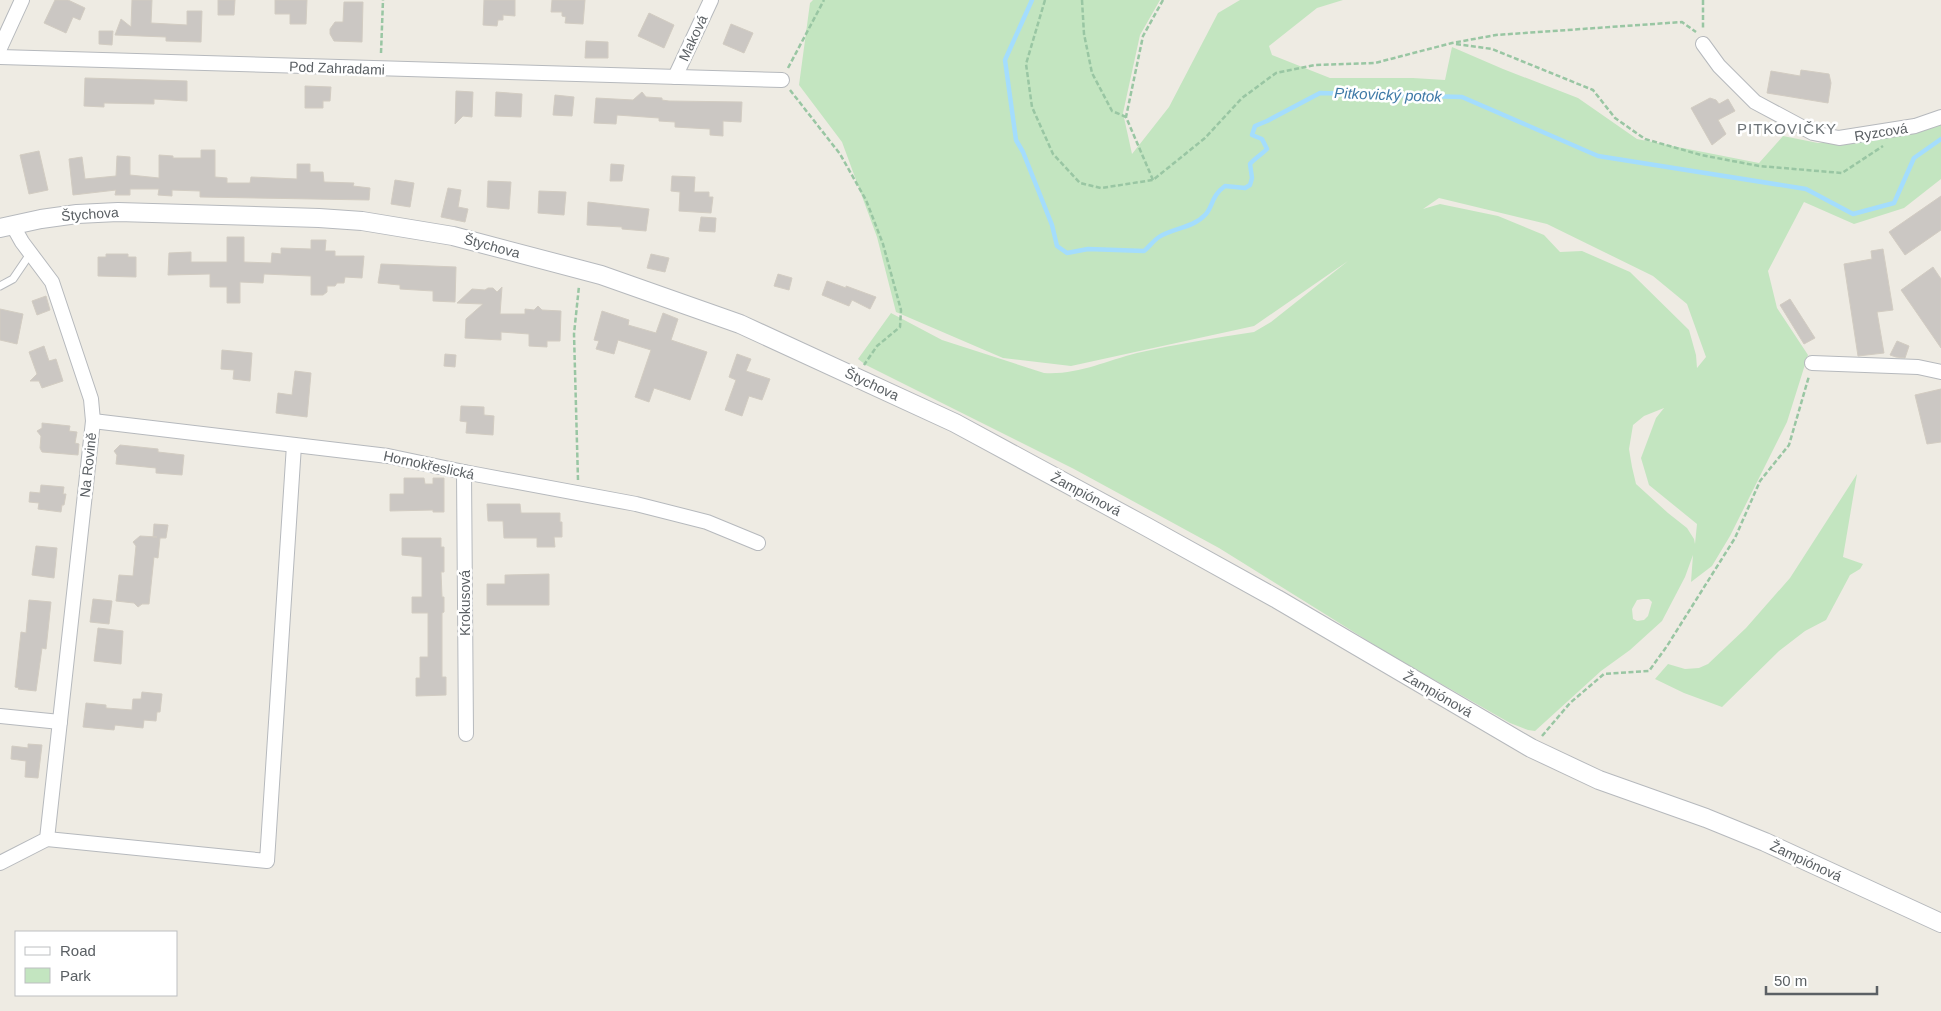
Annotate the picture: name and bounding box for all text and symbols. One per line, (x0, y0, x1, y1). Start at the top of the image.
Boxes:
street label: Maková (675, 12, 711, 64)
street label: Pod Zahradami (289, 58, 385, 78)
water label: Pitkovický potok (1334, 84, 1444, 105)
district label: PITKOVIČKY (1737, 120, 1837, 137)
street label: Ryzcová (1853, 120, 1909, 144)
street label: Štychova (61, 204, 119, 224)
street label: Štychova (462, 231, 522, 261)
street label: Štychova (843, 365, 902, 404)
street label: Na Rovině (77, 431, 99, 498)
street label: Hornokřeslická (382, 448, 476, 482)
street label: Žampiónová (1048, 469, 1124, 519)
street label: Krokusová (457, 570, 473, 636)
street label: Žampiónová (1401, 668, 1476, 720)
street label: Žampiónová (1768, 837, 1844, 885)
legend (15, 931, 178, 996)
text: Road (60, 942, 96, 959)
scale bar (1766, 964, 1877, 996)
text: Park (60, 967, 91, 984)
text: 50 m (1774, 972, 1807, 989)

